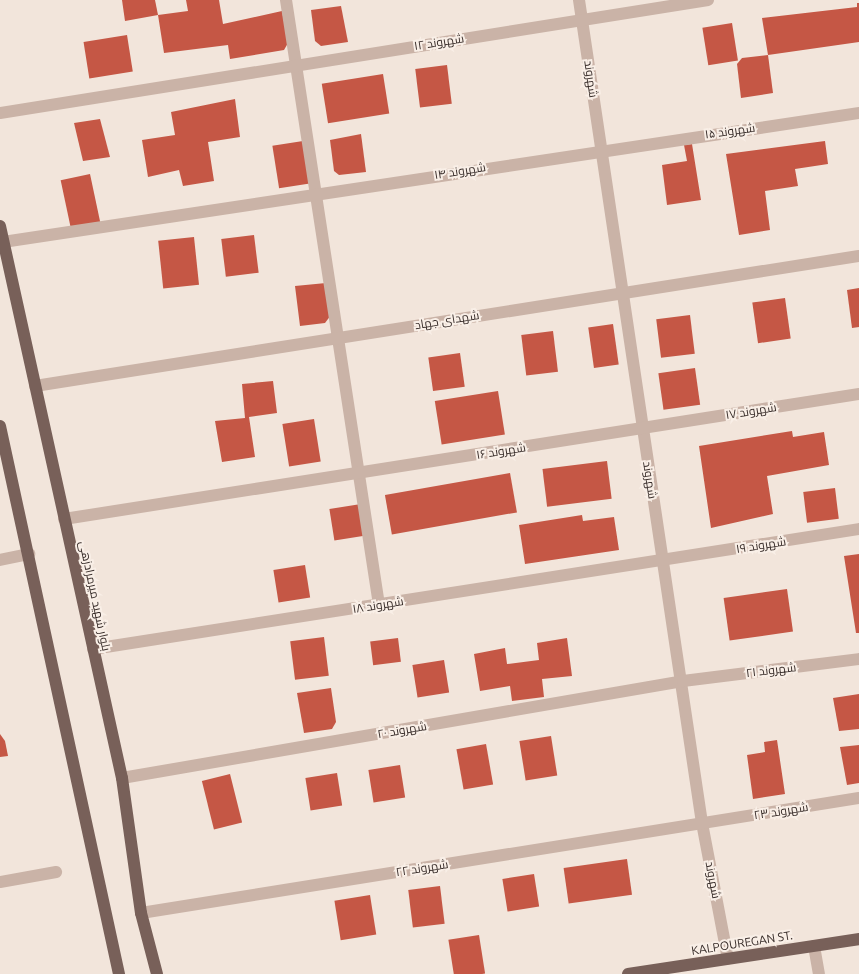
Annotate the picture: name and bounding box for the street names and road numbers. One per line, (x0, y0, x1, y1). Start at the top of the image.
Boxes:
street label: شهروند ۱۲ (413, 31, 465, 53)
street label: شهروند (581, 59, 601, 99)
street label: شهروند ۱۵ (704, 120, 756, 142)
street label: شهروند ۱۴ (433, 160, 487, 182)
street label: شهدای جهاد (414, 308, 480, 332)
street label: شهروند ۱۷ (724, 400, 778, 422)
street label: شهروند ۱۶ (475, 440, 527, 462)
street label: شهروند (640, 460, 660, 500)
street label: شهروند ۱۹ (735, 534, 787, 556)
street label: بلوار شهید میرمرادزهی (76, 540, 114, 652)
street label: شهروند ۱۸ (351, 594, 405, 616)
street label: شهروند ۲۱ (745, 660, 797, 680)
street label: شهروند ۲۰ (376, 719, 428, 741)
street label: شهروند ۲۳ (753, 800, 809, 822)
street label: شهروند ۲۲ (395, 857, 449, 879)
street label: شهروند (702, 860, 724, 900)
street label: KALPOUREGAN ST. (690, 928, 794, 958)

